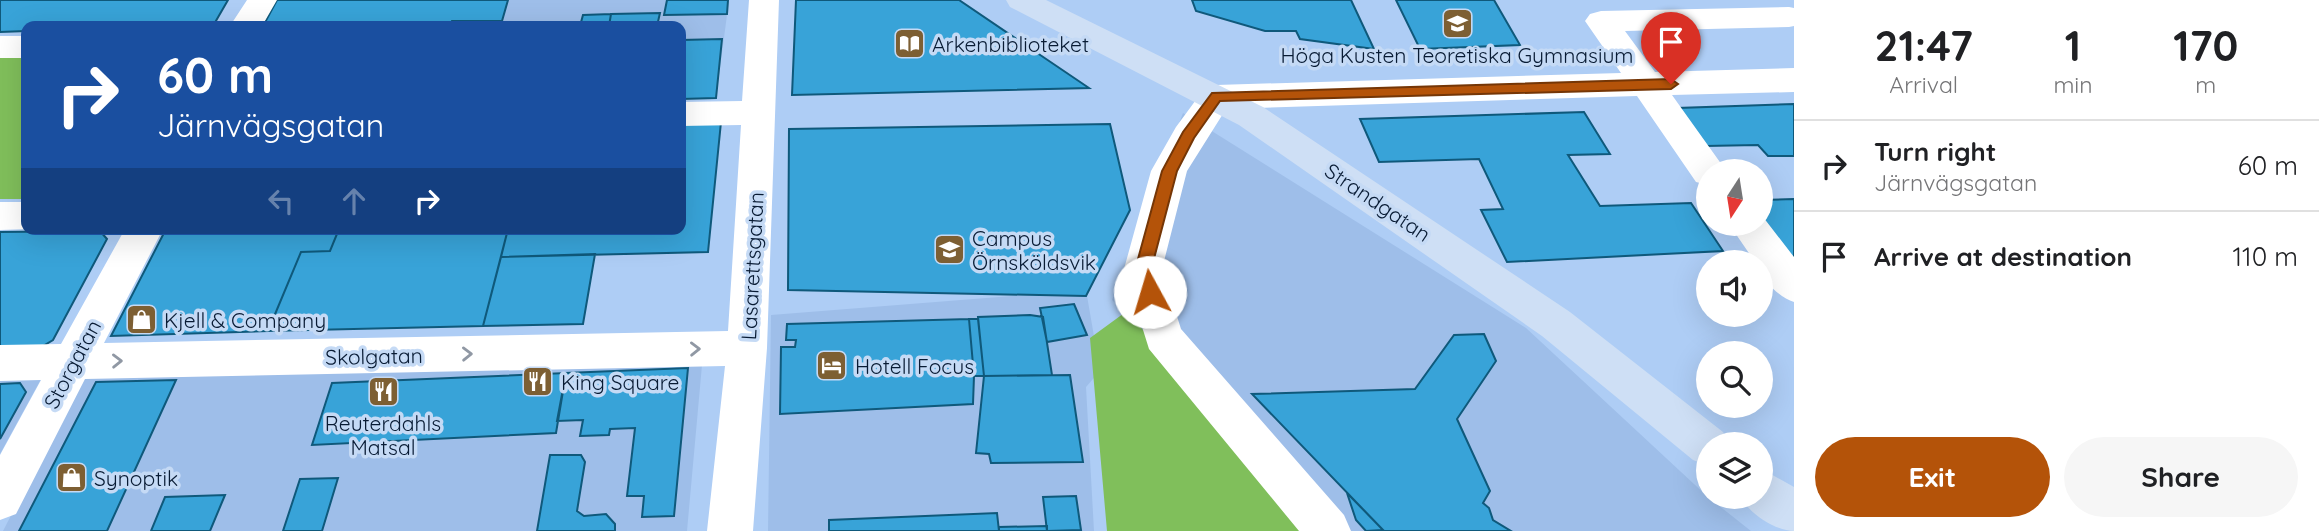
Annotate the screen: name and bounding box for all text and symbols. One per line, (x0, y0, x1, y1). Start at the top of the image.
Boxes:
school or university icon: Höga Kusten Teoretiska Gymnasium (1440, 6, 1474, 40)
pin (1641, 12.0, 1701, 84)
text: 21:47 (1875, 19, 1973, 72)
text: 1 (2065, 19, 2081, 72)
text: 170 (2173, 19, 2238, 72)
icon: arrive (1652, 23, 1690, 61)
library icon: Arkenbiblioteket (892, 27, 926, 61)
place label: Arkenbiblioteket (932, 31, 1089, 57)
place label: Höga Kusten Teoretiska Gymnasium (1281, 42, 1634, 68)
text: 60 m (157, 44, 273, 105)
icon: right (42, 49, 133, 140)
text: Arrival (1889, 70, 1958, 99)
text: min (2053, 70, 2093, 99)
text: m (2195, 70, 2216, 99)
text: Järnvägsgatan (157, 105, 384, 145)
text: Turn right (1874, 135, 1996, 168)
icon: right (1815, 147, 1853, 185)
text: 60 m (2238, 149, 2298, 182)
street label: Strandgatan (1320, 157, 1436, 247)
north arrow (1696, 159, 1773, 236)
map controls (1696, 159, 1773, 509)
text: Järnvägsgatan (1874, 168, 2037, 197)
icon: left (262, 182, 300, 220)
icon: ahead (335, 182, 373, 220)
icon: right (408, 182, 446, 220)
street label: Lasarettsgatan (735, 191, 769, 341)
place label: Campus Örnsköldsvik (972, 225, 1096, 275)
school or university icon: Campus Örnsköldsvik (932, 233, 966, 267)
icon: arrive (1815, 238, 1853, 276)
text: Arrive at destination (1874, 240, 2132, 273)
text: 110 m (2232, 240, 2298, 273)
button: sound (1696, 250, 1773, 327)
position arrow (1113, 255, 1187, 329)
shop icon: Kjell & Company (124, 303, 158, 337)
place label: Kjell & Company (164, 307, 326, 333)
street label: Storgatan (38, 315, 106, 413)
button: search (1696, 341, 1773, 418)
street label: Skolgatan (325, 342, 423, 370)
one-way arrow (689, 342, 700, 357)
one-way arrow (462, 346, 473, 362)
hotel icon: Hotell Focus (815, 349, 849, 383)
one-way arrow (112, 353, 123, 368)
place label: Hotell Focus (855, 353, 974, 379)
restaurant icon: King Square (521, 365, 555, 399)
place label: King Square (561, 369, 679, 395)
restaurant icon: Reuterdahls Matsal (366, 374, 400, 408)
place label: Reuterdahls Matsal (325, 410, 441, 460)
button: layers (1696, 432, 1773, 509)
button: Exit (1815, 437, 2050, 517)
button: Share (2064, 437, 2298, 517)
shop icon: Synoptik (54, 461, 88, 495)
place label: Synoptik (94, 465, 178, 491)

